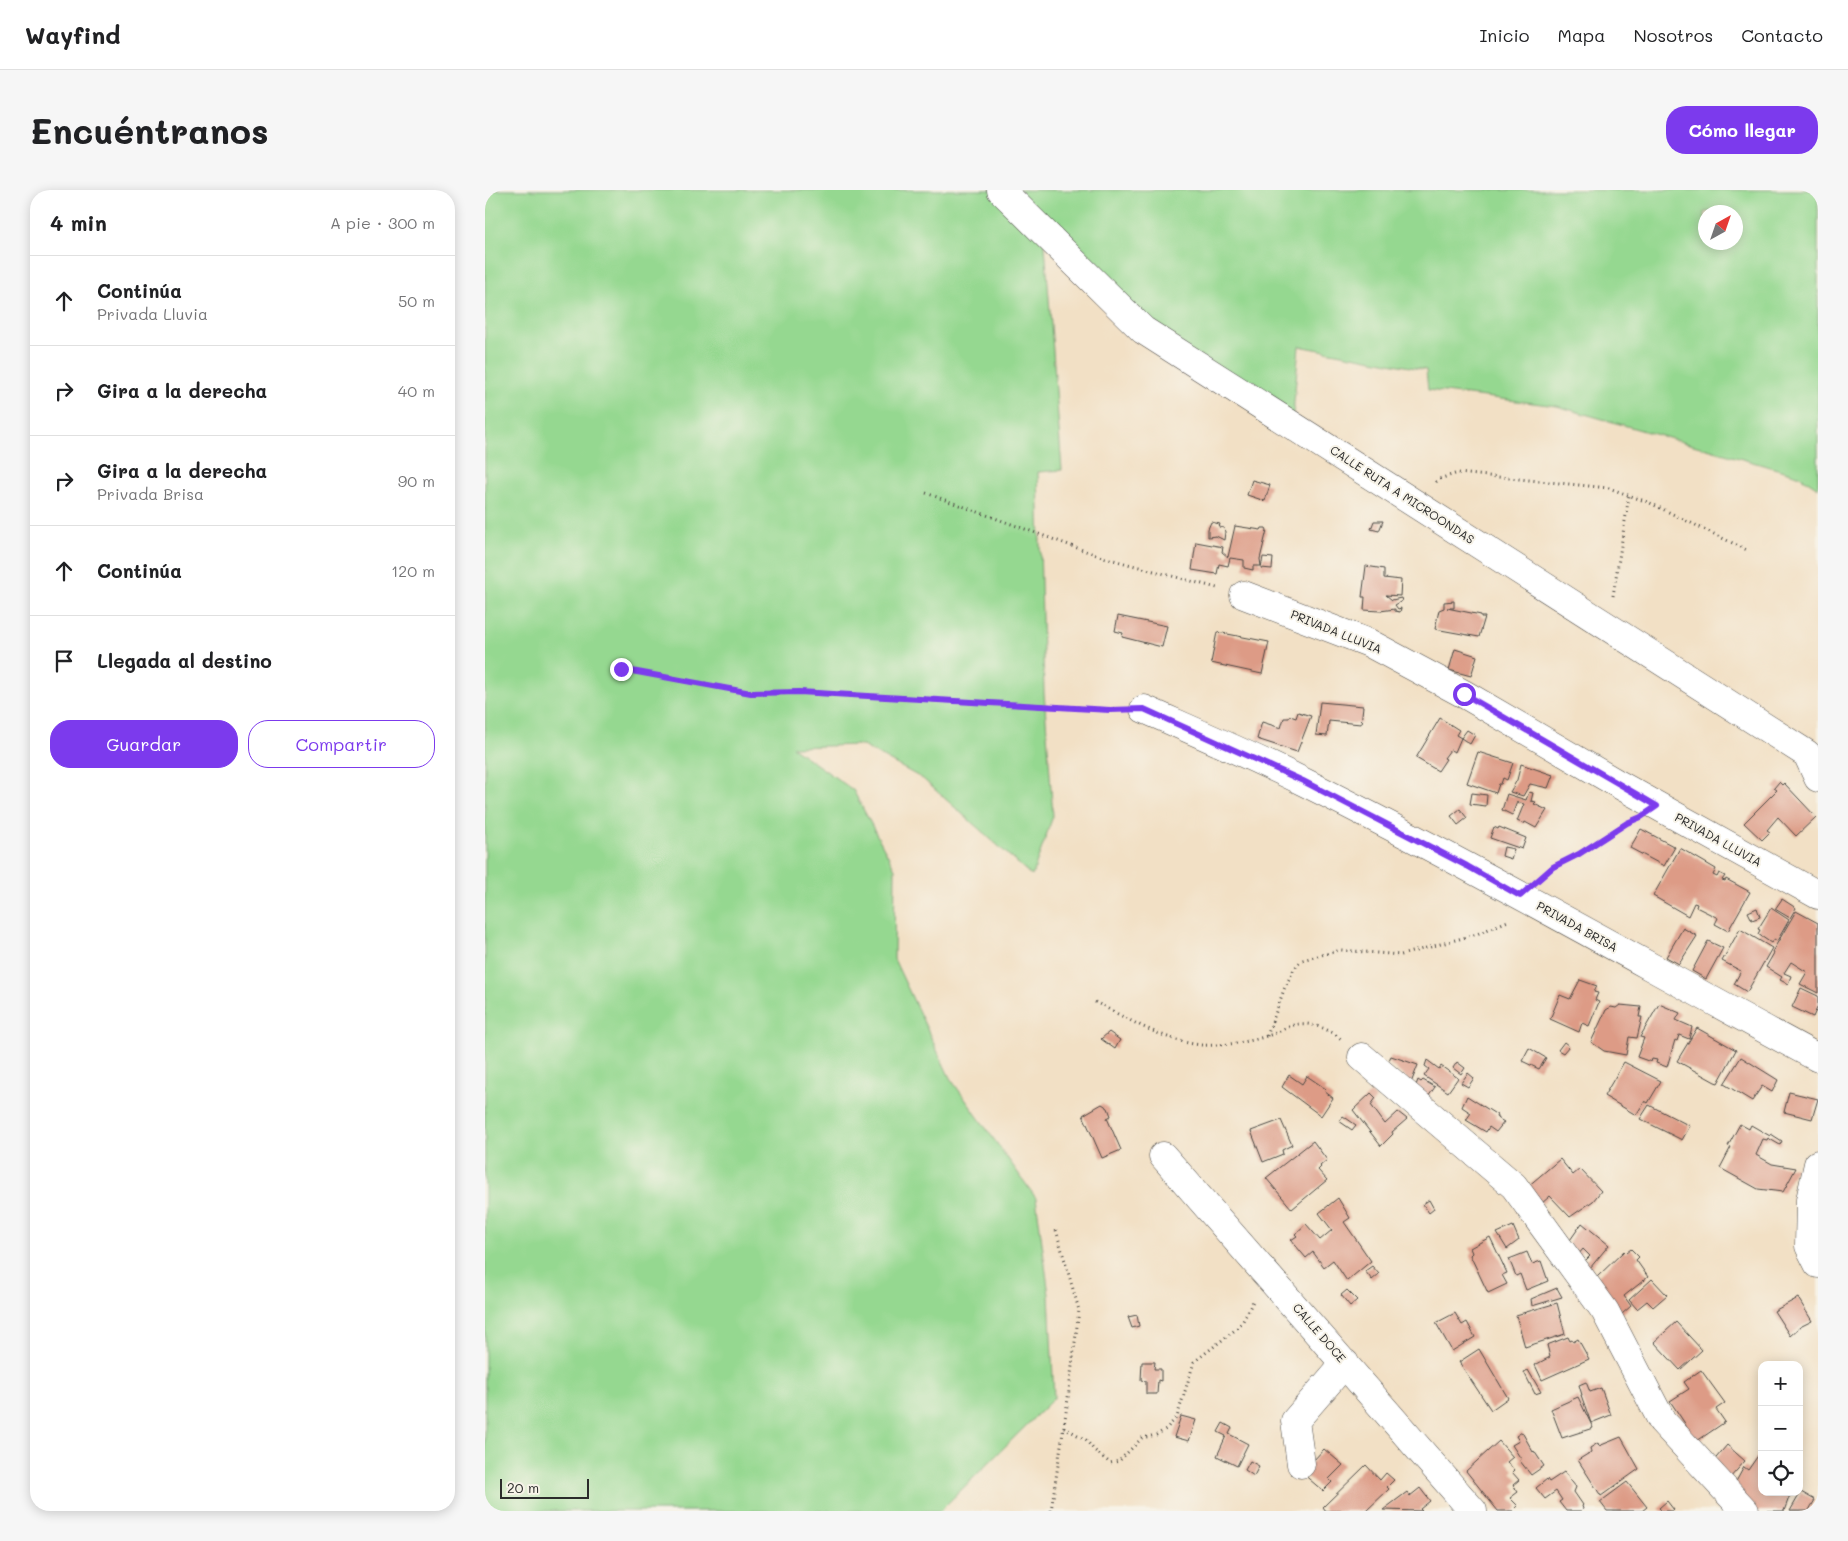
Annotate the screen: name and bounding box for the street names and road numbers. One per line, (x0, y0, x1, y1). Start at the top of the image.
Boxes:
street label: CALLE RUTA A MICROONDAS (1327, 441, 1478, 547)
street label: PRIVADA LLUVIA (1289, 606, 1384, 657)
street label: PRIVADA LLUVIA (1672, 809, 1765, 870)
street label: PRIVADA BRISA (1534, 897, 1621, 955)
street label: CALLE DOCE (1290, 1299, 1350, 1365)

